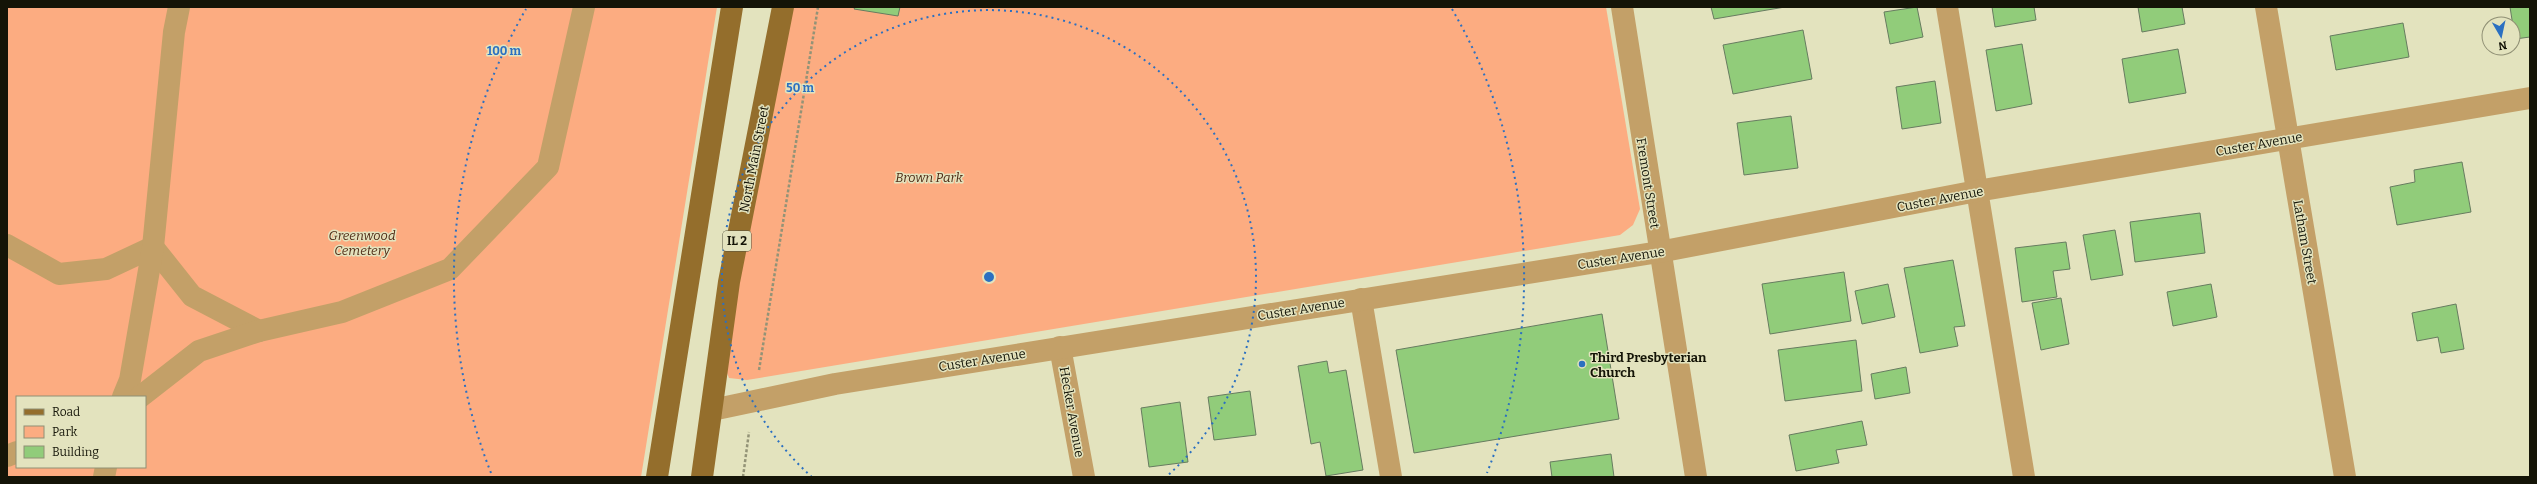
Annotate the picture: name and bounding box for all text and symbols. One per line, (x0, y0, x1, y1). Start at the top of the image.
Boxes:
north arrow (2481, 16, 2521, 56)
text: N (2497, 38, 2508, 53)
text: 100 m (487, 44, 522, 58)
text: 50 m (786, 81, 814, 95)
street label: North Main Street (736, 104, 772, 214)
street label: Custer Avenue (2214, 129, 2304, 159)
street label: Fremont Street (1633, 137, 1663, 230)
park label: Brown Park (895, 170, 964, 185)
street label: Custer Avenue (1895, 183, 1985, 215)
street label: Latham Street (2290, 199, 2320, 286)
park label: Greenwood Cemetery (328, 228, 396, 258)
road number: IL 2 (723, 231, 751, 251)
street label: Custer Avenue (1576, 244, 1666, 272)
centre of rings (982, 270, 996, 284)
street label: Custer Avenue (1256, 295, 1346, 323)
street label: Custer Avenue (937, 346, 1027, 374)
place label: Third Presbyterian Church (1590, 350, 1707, 380)
marker: Third Presbyterian Church (1577, 359, 1587, 369)
street label: Hecker Avenue (1057, 366, 1087, 458)
legend (16, 396, 146, 468)
text: Road (52, 405, 80, 419)
text: Park (52, 425, 78, 439)
text: Building (52, 445, 99, 459)

